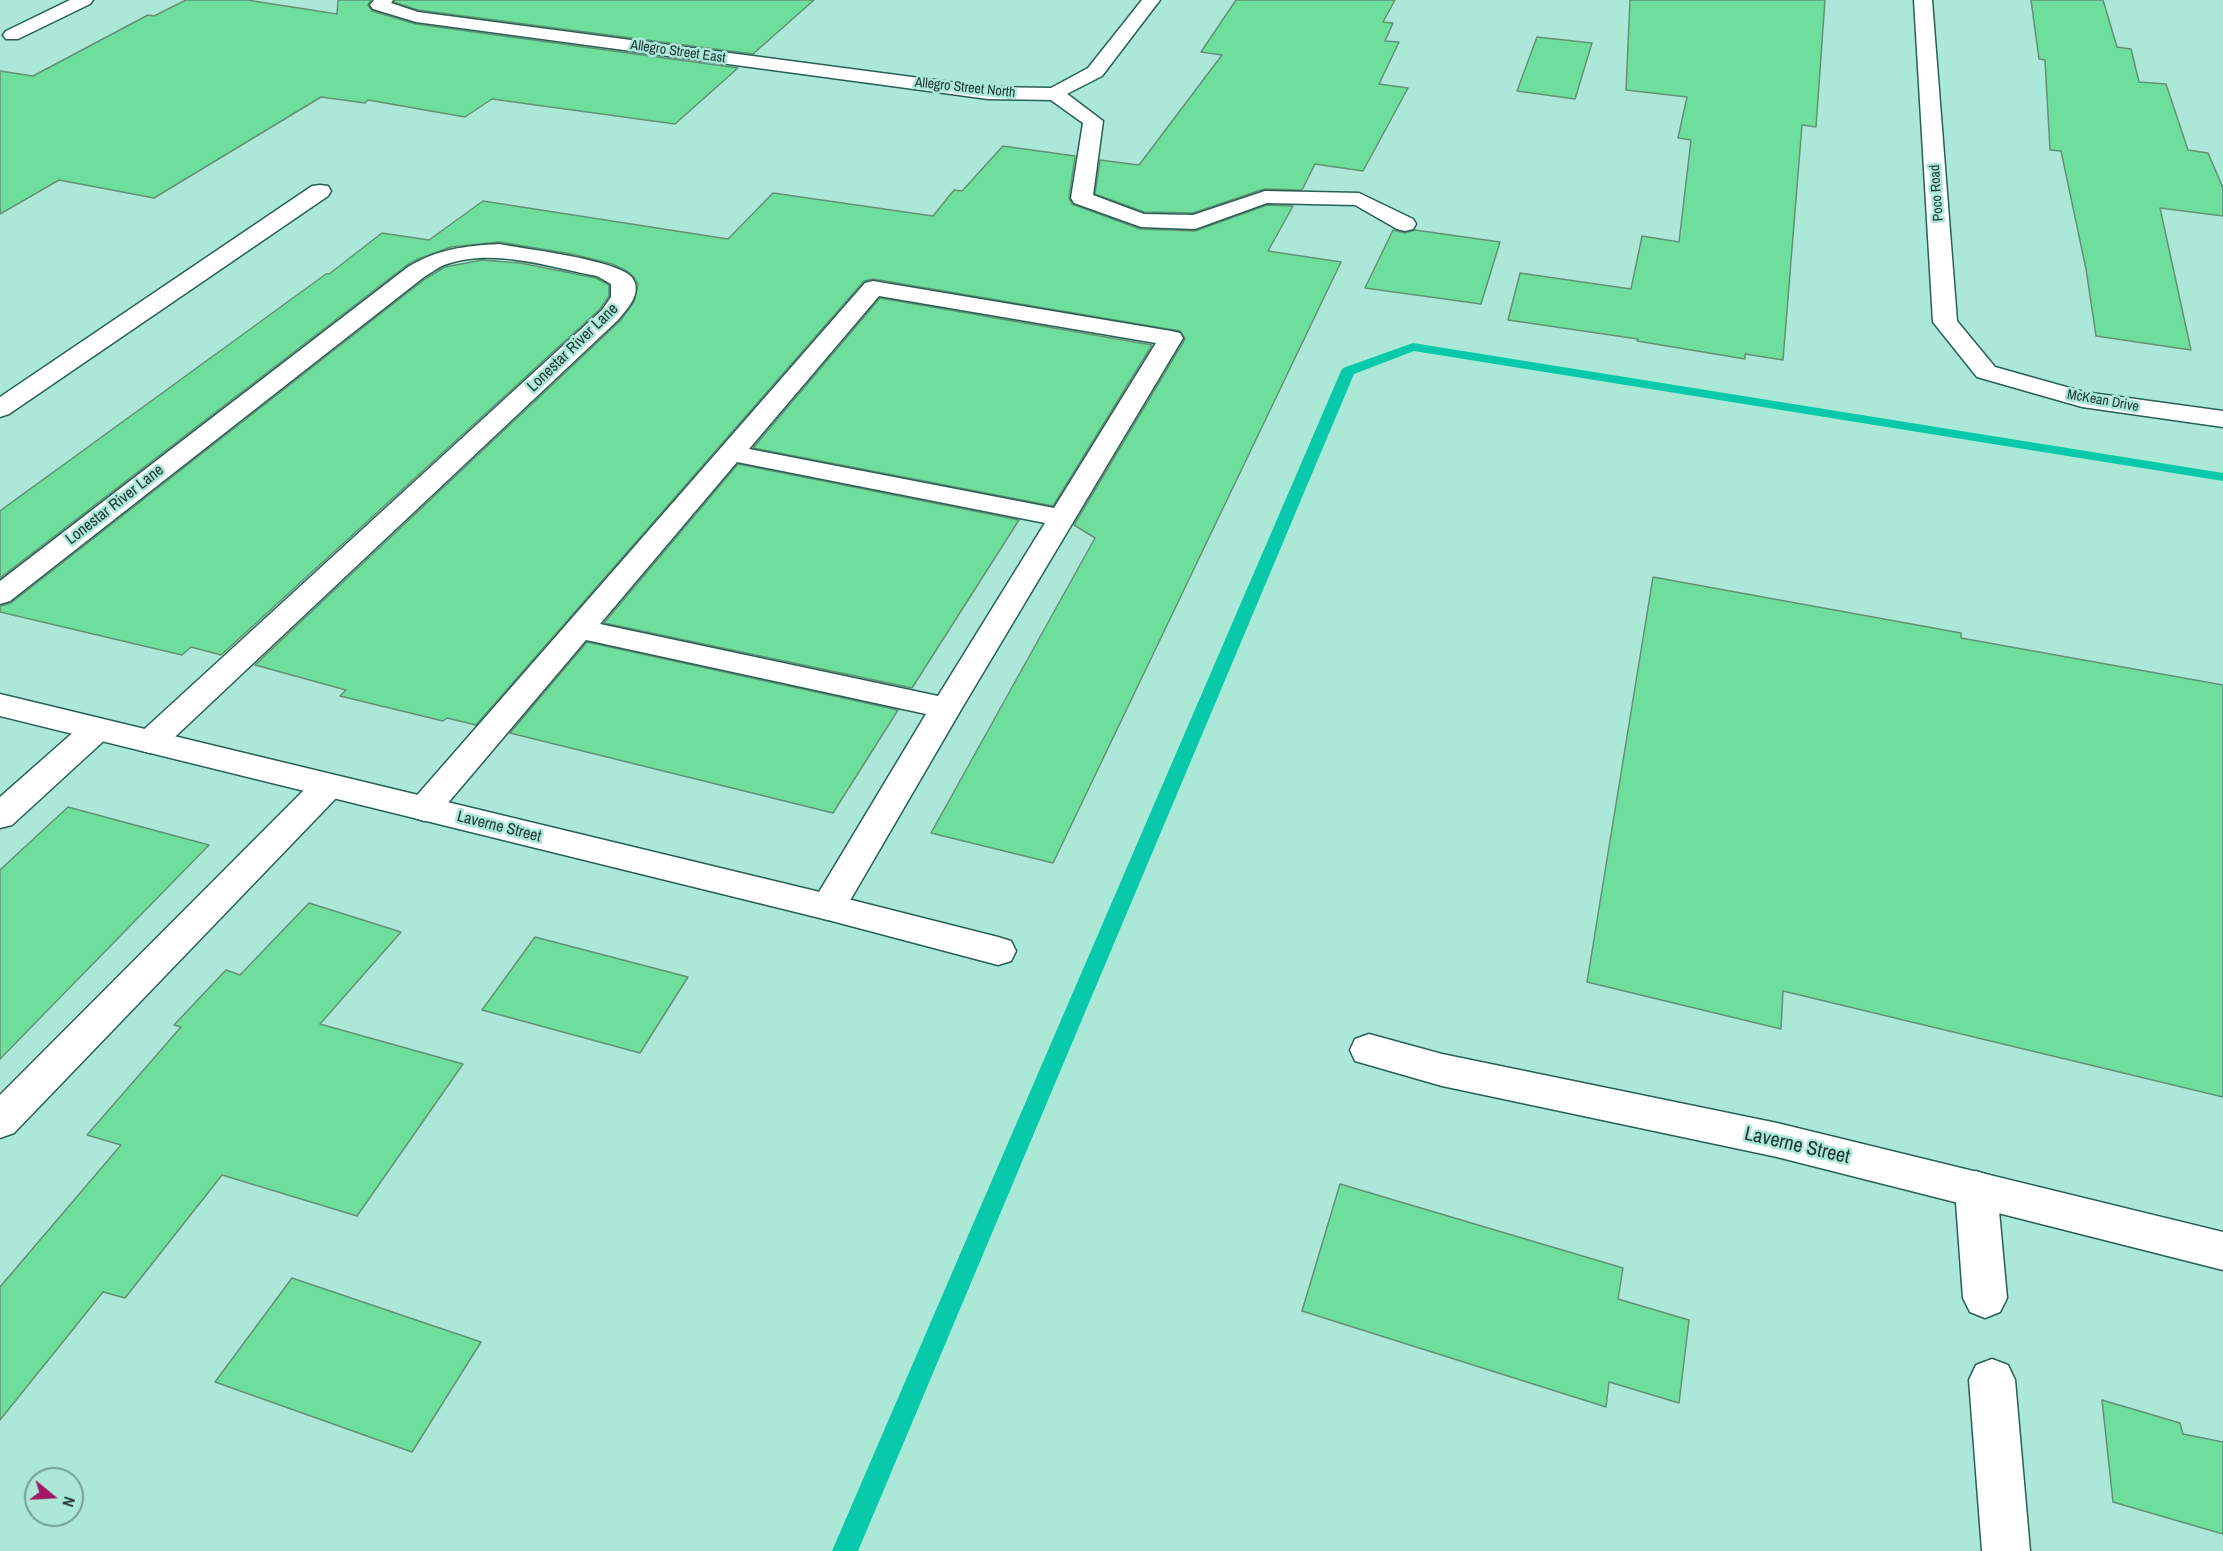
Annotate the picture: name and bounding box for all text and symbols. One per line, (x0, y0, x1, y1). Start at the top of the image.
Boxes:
street label: Allegro Street East (629, 37, 727, 67)
street label: Allegro Street North (914, 74, 1016, 102)
street label: Poco Road (1927, 164, 1947, 222)
street label: Lonestar River Lane (524, 300, 622, 396)
street label: McKean Drive (2066, 386, 2140, 416)
street label: Lonestar River Lane (62, 461, 168, 549)
street label: Laverne Street (455, 807, 543, 847)
street label: Laverne Street (1742, 1122, 1852, 1170)
north arrow (24, 1467, 84, 1527)
text: N (57, 1494, 81, 1510)

